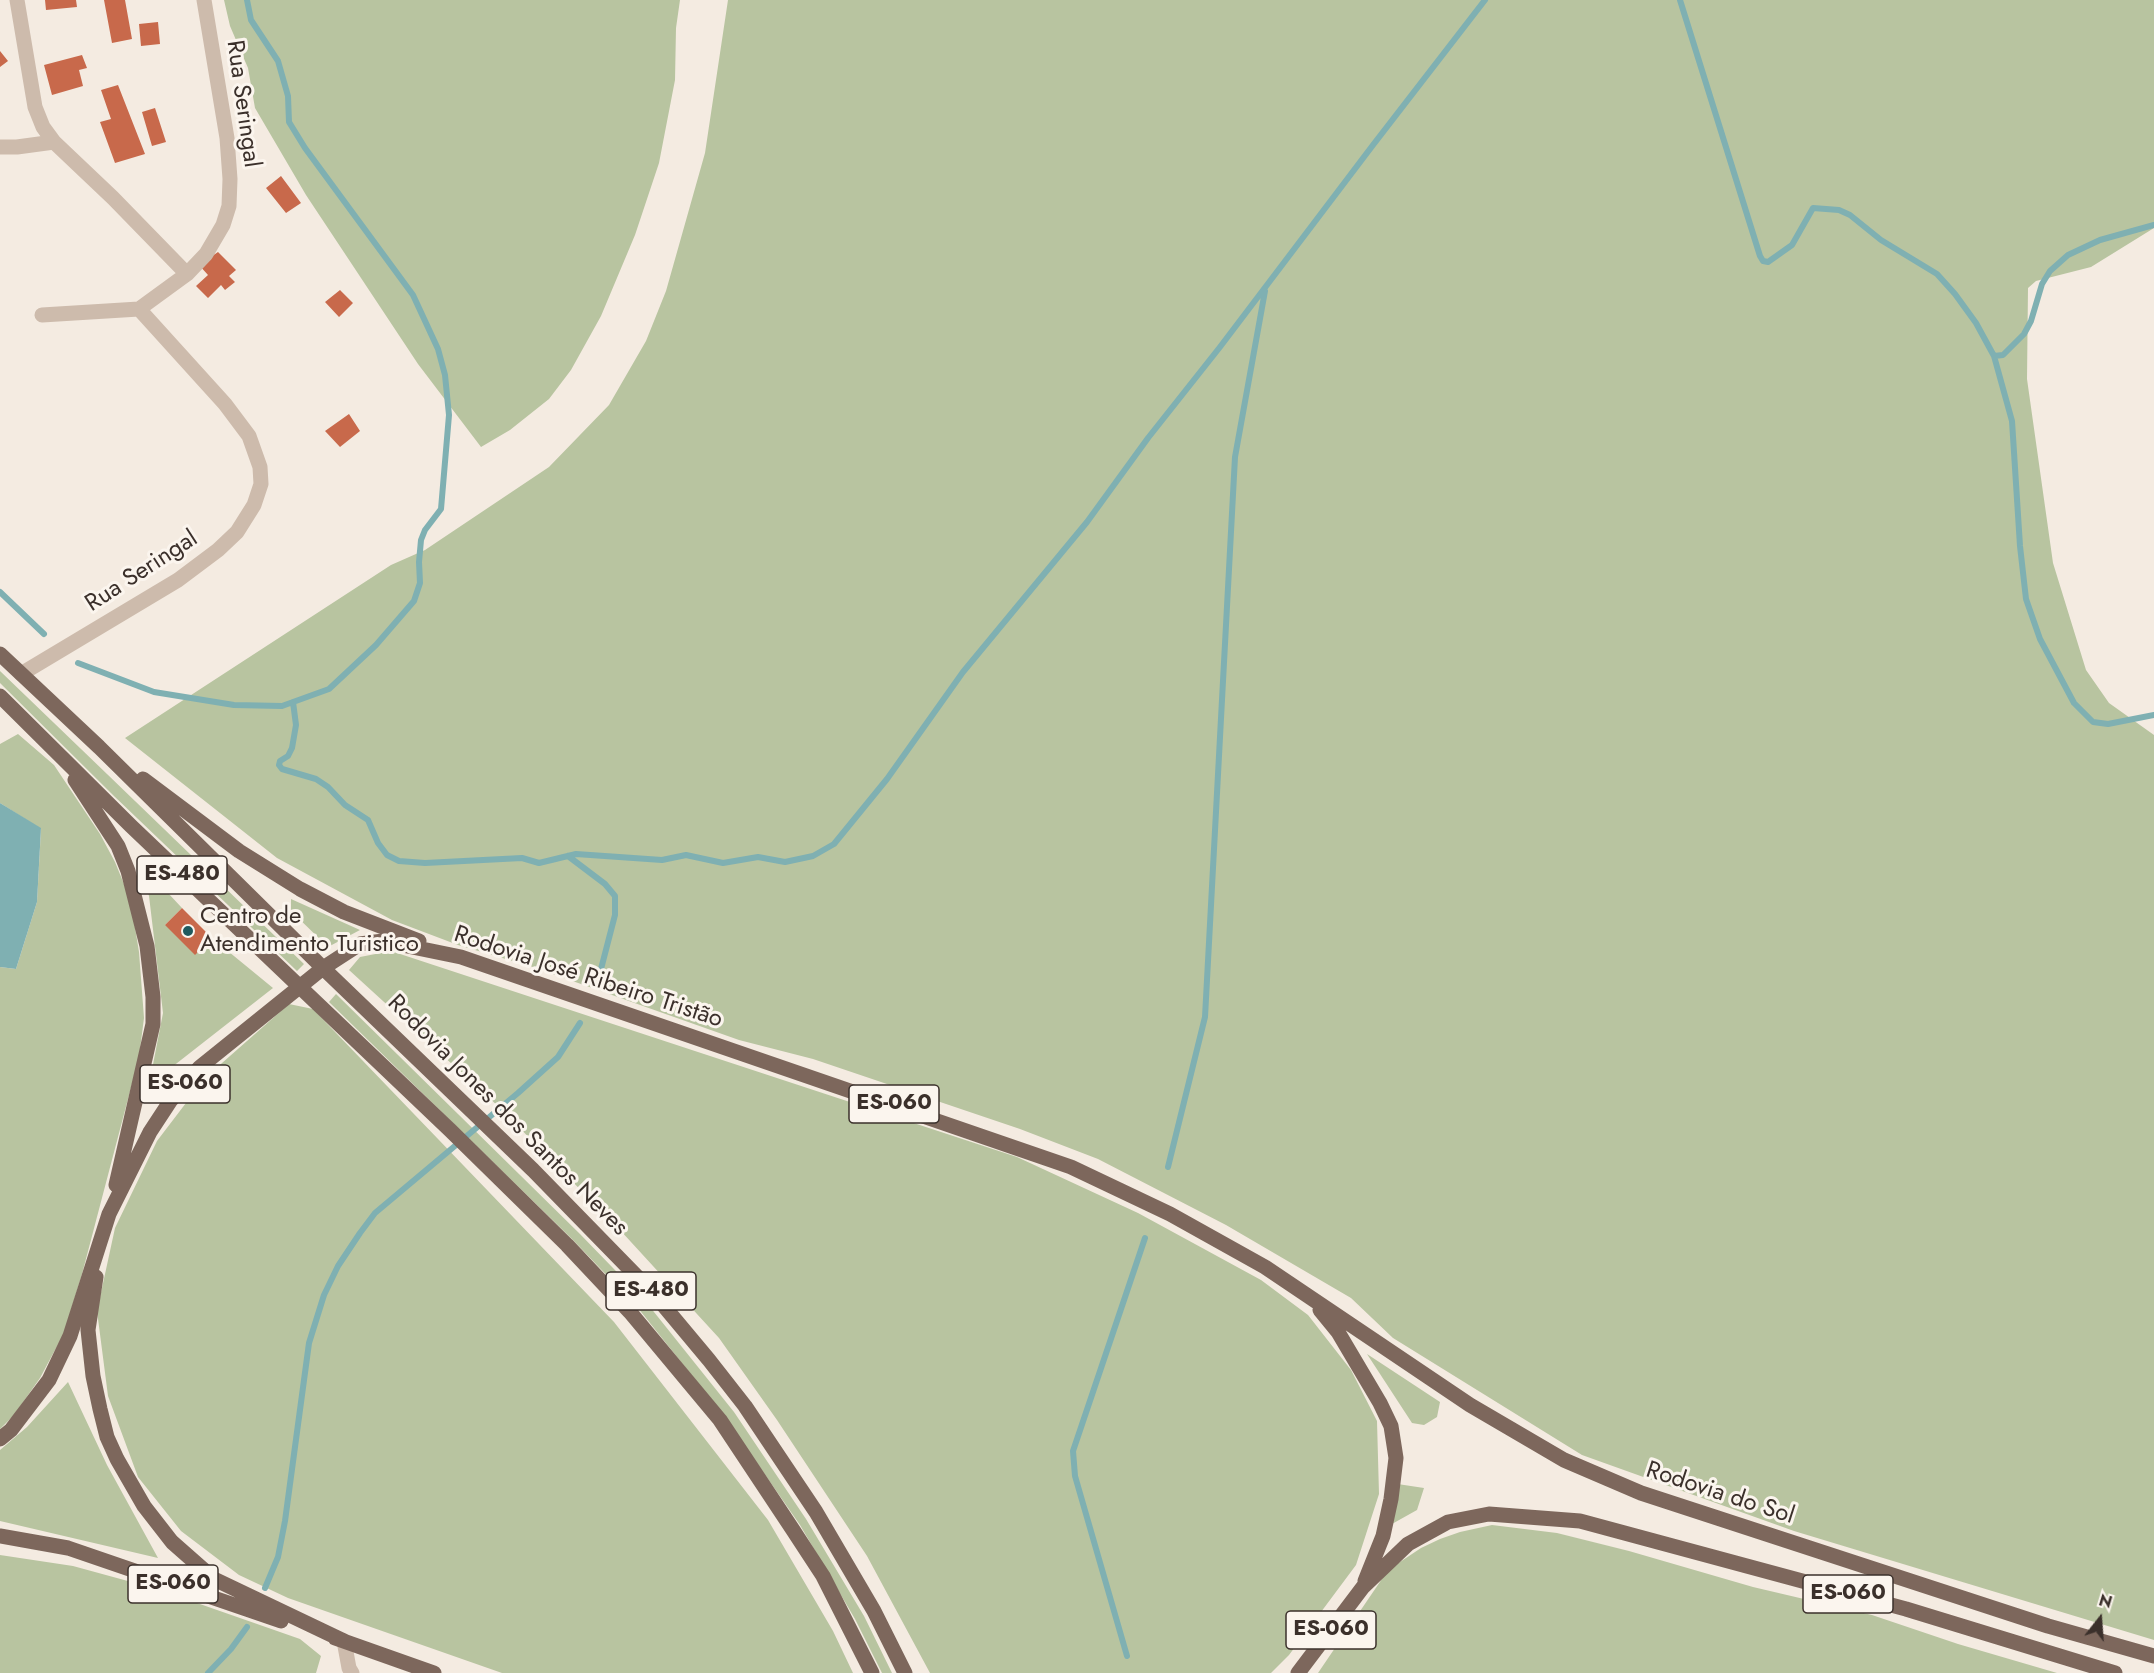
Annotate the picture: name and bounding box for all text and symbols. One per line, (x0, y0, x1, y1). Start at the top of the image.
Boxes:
street label: Rua Seringal (219, 39, 265, 169)
street label: Rua Seringal (80, 525, 204, 619)
road number: ES-480 (137, 856, 227, 894)
place label: Centro de Atendimento Turistico (200, 903, 419, 959)
street label: Rodovia José Ribeiro Tristão (450, 921, 726, 1035)
marker: Centro de Atendimento Turistico (181, 924, 195, 938)
street label: Rodovia Jones dos Santos Neves (381, 990, 633, 1242)
road number: ES-060 (140, 1065, 230, 1103)
road number: ES-060 (849, 1085, 939, 1123)
road number: ES-480 (606, 1272, 696, 1310)
street label: Rodovia do Sol (1642, 1456, 1798, 1532)
road number: ES-060 (128, 1565, 218, 1603)
road number: ES-060 (1803, 1575, 1893, 1613)
text: N (2096, 1588, 2115, 1614)
north arrow (2070, 1589, 2130, 1649)
road number: ES-060 (1286, 1611, 1376, 1649)

